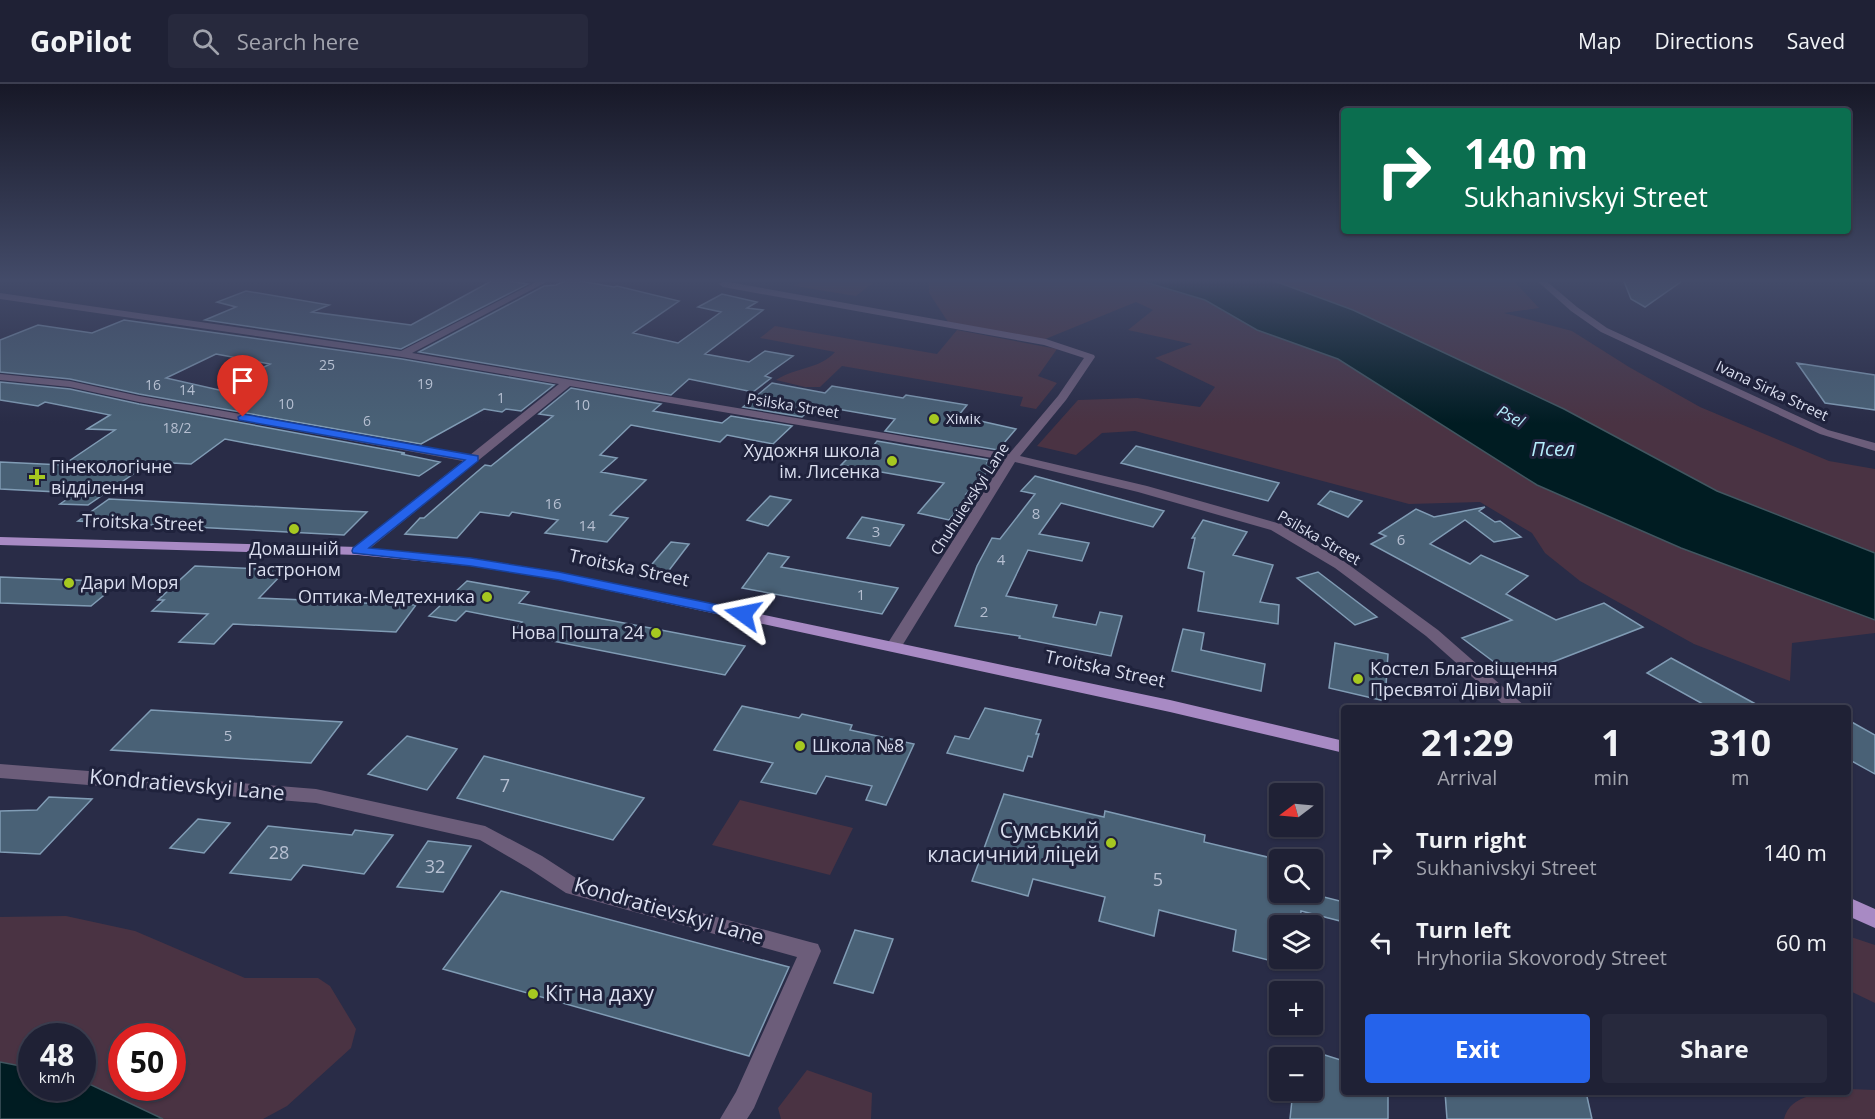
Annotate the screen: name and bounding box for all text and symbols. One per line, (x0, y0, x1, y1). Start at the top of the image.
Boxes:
search box (168, 14, 588, 68)
text: GoPilot (30, 22, 132, 60)
icon: search (189, 25, 222, 58)
text: Search here (237, 26, 359, 56)
text: Map (1578, 27, 1621, 55)
text: Directions (1654, 27, 1754, 55)
text: Saved (1787, 27, 1845, 55)
text: 140 m (1464, 124, 1588, 181)
icon: right (1365, 132, 1443, 210)
text: Sukhanivskyi Street (1464, 178, 1708, 215)
pin (217, 355, 268, 417)
house number: 25 (319, 355, 335, 374)
street label: Ivana Sirka Street (1713, 355, 1832, 425)
icon: arrive (226, 364, 259, 397)
house number: 19 (417, 374, 433, 393)
house number: 16 (145, 375, 161, 394)
house number: 14 (179, 380, 195, 399)
house number: 1 (497, 388, 505, 407)
street label: Psilska Street (746, 388, 841, 422)
house number: 10 (278, 394, 294, 413)
house number: 10 (574, 395, 590, 414)
water label: Psel (1493, 400, 1529, 433)
place label: Хімік (946, 408, 981, 428)
house number: 6 (363, 411, 371, 430)
marker: Хімік (927, 412, 941, 426)
house number: 18/2 (162, 418, 192, 437)
water label: Псел (1531, 435, 1575, 462)
place label: Художня школа ім. Лисенка (744, 438, 880, 483)
street label: Chuhuievskyi Lane (925, 439, 1013, 558)
place label: Гінекологічне відділення (51, 454, 172, 499)
marker: Художня школа ім. Лисенка (885, 454, 899, 468)
marker: Гінекологічне відділення (28, 468, 46, 486)
house number: 16 (544, 493, 562, 513)
house number: 8 (1032, 503, 1040, 523)
street label: Psilska Street (1274, 505, 1365, 569)
street label: Troitska Street (82, 508, 204, 536)
house number: 14 (578, 515, 596, 535)
house number: 3 (872, 521, 880, 541)
marker: Домашній Гастроном (287, 522, 301, 536)
house number: 6 (1397, 529, 1405, 549)
place label: Домашній Гастроном (247, 536, 341, 581)
street label: Troitska Street (567, 543, 691, 591)
house number: 4 (997, 549, 1006, 569)
place label: Дари Моря (81, 570, 178, 594)
marker: Дари Моря (62, 576, 76, 590)
position arrow (711, 582, 775, 646)
place label: Оптика-Медтехника (298, 584, 475, 608)
house number: 1 (857, 584, 865, 604)
marker: Оптика-Медтехника (480, 590, 494, 604)
house number: 2 (980, 601, 988, 621)
place label: Нова Пошта 24 (511, 620, 644, 644)
marker: Нова Пошта 24 (649, 626, 663, 640)
street label: Troitska Street (1043, 644, 1167, 692)
place label: Костел Благовіщення Пресвятої Діви Марії (1370, 656, 1558, 701)
marker: Костел Благовіщення Пресвятої Діви Марії (1351, 672, 1365, 686)
text: 21:29 (1421, 718, 1514, 767)
text: 1 (1601, 718, 1622, 767)
text: 310 (1709, 718, 1771, 767)
house number: 5 (224, 725, 232, 745)
place label: Школа №8 (812, 733, 904, 757)
marker: Школа №8 (793, 739, 807, 753)
street label: Kondratievskyi Lane (88, 762, 286, 806)
text: Arrival (1437, 764, 1497, 791)
text: min (1593, 764, 1629, 791)
text: m (1731, 764, 1749, 791)
house number: 7 (500, 773, 510, 797)
north arrow (1269, 783, 1323, 837)
map controls (1269, 783, 1323, 1101)
place label: Сумський класичний ліцей (927, 816, 1099, 868)
text: Turn right (1416, 824, 1527, 854)
marker: Сумський класичний ліцей (1104, 836, 1118, 850)
icon: right (1365, 836, 1398, 869)
text: 140 m (1763, 837, 1827, 867)
house number: 28 (269, 840, 289, 864)
button: search (1269, 849, 1323, 903)
house number: 32 (425, 854, 445, 878)
text: Sukhanivskyi Street (1416, 854, 1597, 881)
house number: 5 (1153, 867, 1163, 891)
street label: Kondratievskyi Lane (571, 870, 767, 951)
text: Turn left (1416, 914, 1511, 944)
button: layers (1269, 915, 1323, 969)
icon: left (1365, 926, 1398, 959)
text: 60 m (1776, 927, 1827, 957)
text: Hryhoriia Skovorody Street (1416, 944, 1667, 971)
place label: Кіт на даху (545, 979, 655, 1007)
button: + (1269, 981, 1323, 1035)
marker: Кіт на даху (526, 987, 540, 1001)
button: Exit (1365, 1014, 1590, 1083)
button: Share (1602, 1014, 1827, 1083)
speed limit sign: 50 (108, 1023, 186, 1101)
text: 48 (40, 1034, 74, 1075)
button: − (1269, 1047, 1323, 1101)
text: km/h (39, 1067, 75, 1087)

